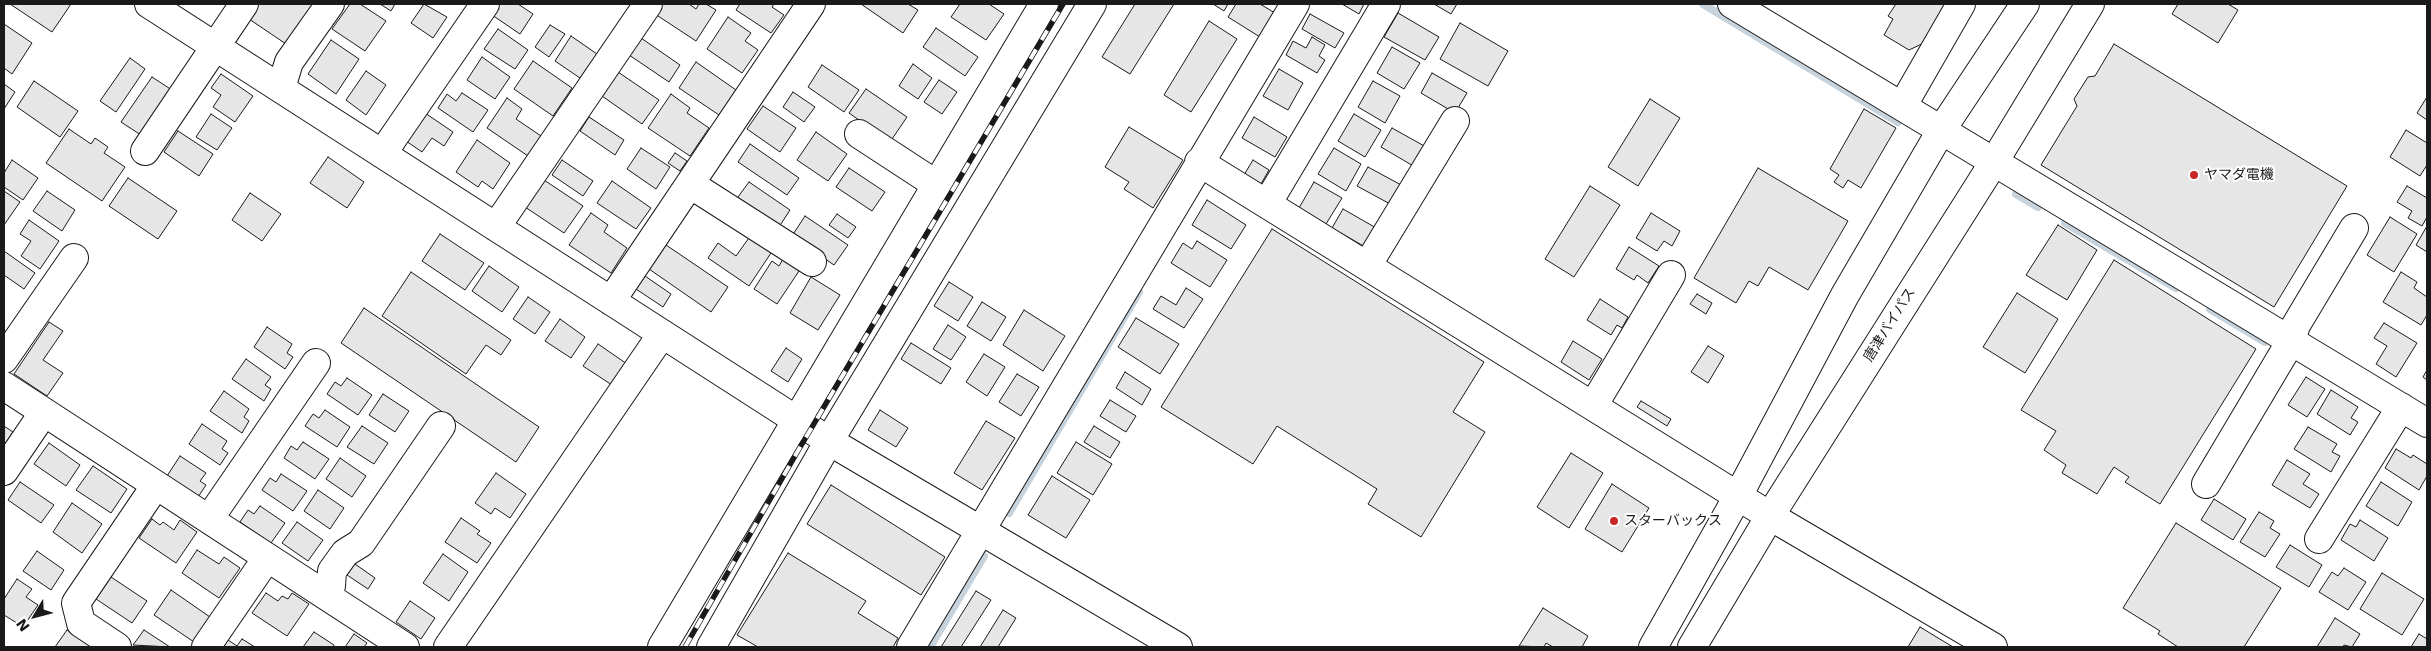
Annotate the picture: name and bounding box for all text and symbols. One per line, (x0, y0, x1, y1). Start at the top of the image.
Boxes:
place label: ヤマダ電機 (2204, 167, 2274, 183)
marker: ヤマダ電機 (2188, 169, 2200, 181)
street label: 唐津バイパス (1861, 285, 1919, 365)
place label: スターバックス (1624, 513, 1722, 529)
marker: スターバックス (1608, 515, 1620, 527)
north arrow (10, 591, 60, 641)
text: N (13, 616, 33, 635)

